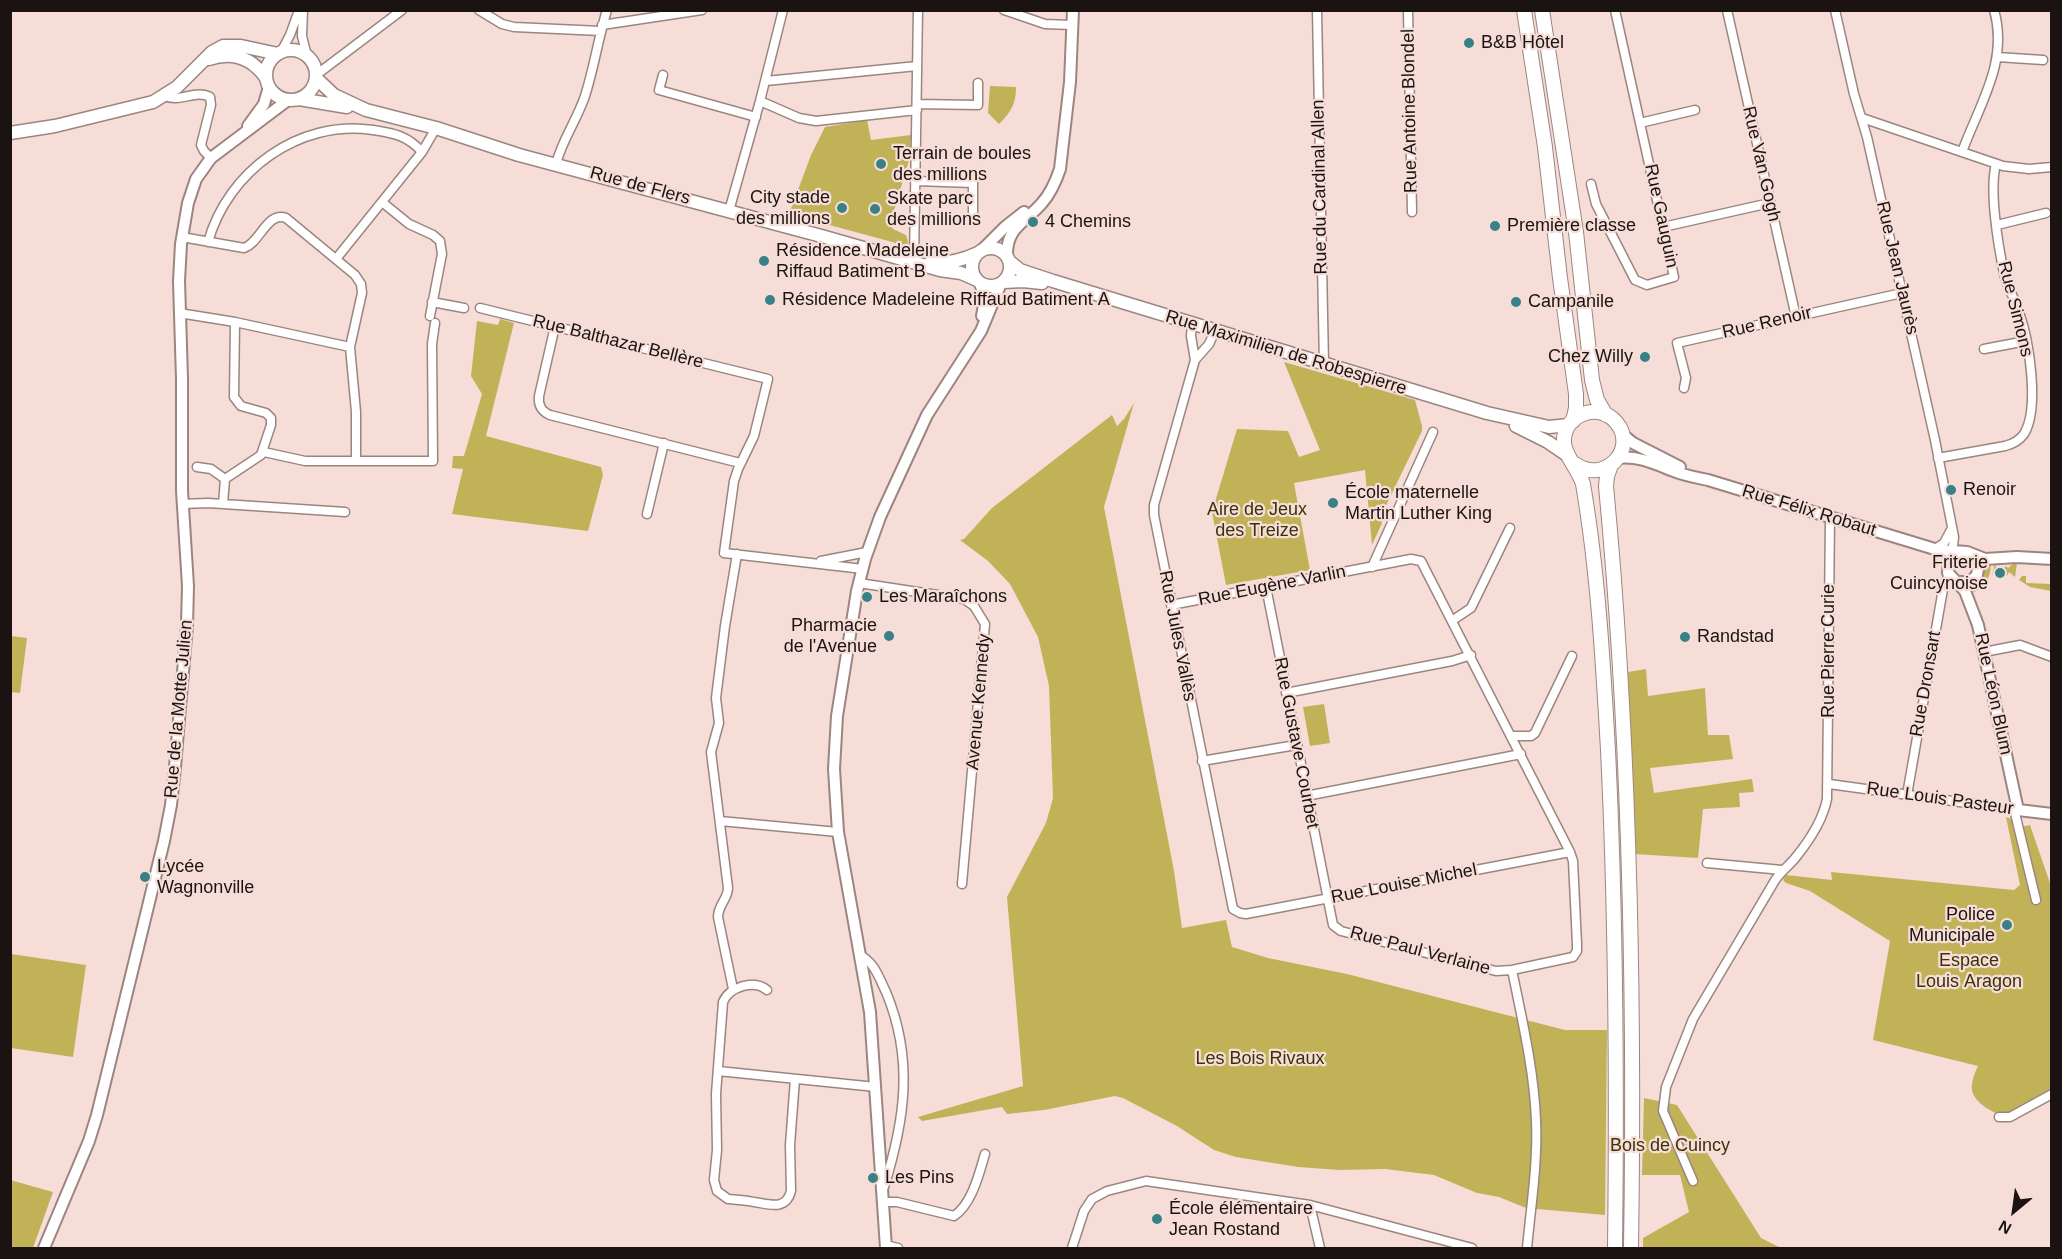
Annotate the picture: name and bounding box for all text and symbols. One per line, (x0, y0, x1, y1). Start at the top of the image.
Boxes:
street label: Rue Antoine Blondel (1398, 29, 1422, 193)
place label: B&B Hôtel (1481, 32, 1564, 54)
marker: B&B Hôtel (1462, 36, 1476, 50)
street label: Rue du Cardinal Allen (1308, 99, 1332, 275)
street label: Rue Van Gogh (1737, 104, 1785, 224)
place label: Terrain de boules des millions (893, 143, 1031, 186)
marker: Terrain de boules des millions (874, 157, 888, 171)
street label: Rue de Flers (587, 162, 693, 210)
street label: Rue Gauguin (1639, 162, 1683, 270)
place label: City stade des millions (736, 187, 830, 230)
place label: Skate parc des millions (887, 188, 981, 230)
street label: Rue Jean Jaurès (1871, 199, 1923, 337)
marker: City stade des millions (835, 201, 849, 215)
marker: Skate parc des millions (868, 202, 882, 216)
place label: 4 Chemins (1045, 211, 1131, 233)
marker: 4 Chemins (1026, 215, 1040, 229)
place label: Première classe (1507, 215, 1636, 237)
marker: Première classe (1488, 219, 1502, 233)
place label: Résidence Madeleine Riffaud Batiment B (776, 240, 949, 282)
marker: Résidence Madeleine Riffaud Batiment B (757, 254, 771, 268)
street label: Rue Simons (1993, 259, 2037, 359)
place label: Résidence Madeleine Riffaud Batiment A (782, 289, 1110, 311)
place label: Campanile (1528, 291, 1614, 313)
marker: Résidence Madeleine Riffaud Batiment A (763, 293, 777, 307)
marker: Campanile (1509, 295, 1523, 309)
street label: Rue Renoir (1720, 302, 1814, 344)
street label: Rue Maximilien de Robespierre (1163, 306, 1409, 400)
street label: Rue Balthazar Bellère (530, 310, 706, 374)
place label: Chez Willy (1548, 346, 1633, 368)
marker: Chez Willy (1638, 350, 1652, 364)
place label: Renoir (1963, 479, 2016, 501)
street label: Rue Félix Robaut (1739, 480, 1879, 542)
place label: École maternelle Martin Luther King (1345, 482, 1492, 524)
marker: Renoir (1944, 483, 1958, 497)
marker: École maternelle Martin Luther King (1326, 496, 1340, 510)
park label: Aire de Jeux des Treize (1207, 499, 1307, 542)
place label: Friterie Cuincynoise (1890, 552, 1988, 594)
street label: Rue Eugène Varlin (1196, 561, 1348, 611)
marker: Friterie Cuincynoise (1993, 566, 2007, 580)
street label: Rue Jules Vallès (1154, 569, 1200, 703)
street label: Rue Pierre Curie (1818, 584, 1840, 718)
place label: Les Maraîchons (879, 586, 1007, 608)
marker: Les Maraîchons (860, 590, 874, 604)
place label: Pharmacie de l'Avenue (784, 615, 877, 658)
street label: Rue de la Motte Julien (160, 619, 198, 799)
place label: Randstad (1697, 626, 1774, 648)
marker: Pharmacie de l'Avenue (882, 629, 896, 643)
street label: Rue Dronsart (1906, 629, 1946, 739)
marker: Randstad (1678, 630, 1692, 644)
street label: Rue Léon Blum (1970, 631, 2016, 757)
street label: Avenue Kennedy (962, 633, 996, 771)
street label: Rue Gustave Courbet (1269, 655, 1323, 831)
street label: Rue Louis Pasteur (1865, 778, 2015, 820)
place label: Lycée Wagnonville (157, 856, 254, 898)
street label: Rue Louise Michel (1329, 859, 1479, 909)
marker: Lycée Wagnonville (138, 870, 152, 884)
place label: Police Municipale (1909, 904, 1995, 946)
marker: Police Municipale (2000, 918, 2014, 932)
street label: Rue Paul Verlaine (1348, 922, 1492, 980)
park label: Espace Louis Aragon (1916, 950, 2022, 992)
park label: Les Bois Rivaux (1195, 1048, 1325, 1070)
park label: Bois de Cuincy (1610, 1135, 1730, 1157)
place label: Les Pins (885, 1167, 954, 1189)
marker: Les Pins (866, 1171, 880, 1185)
north arrow (1984, 1181, 2044, 1241)
place label: École élémentaire Jean Rostand (1169, 1198, 1313, 1240)
marker: École élémentaire Jean Rostand (1150, 1212, 1164, 1226)
text: N (1996, 1217, 2014, 1237)

